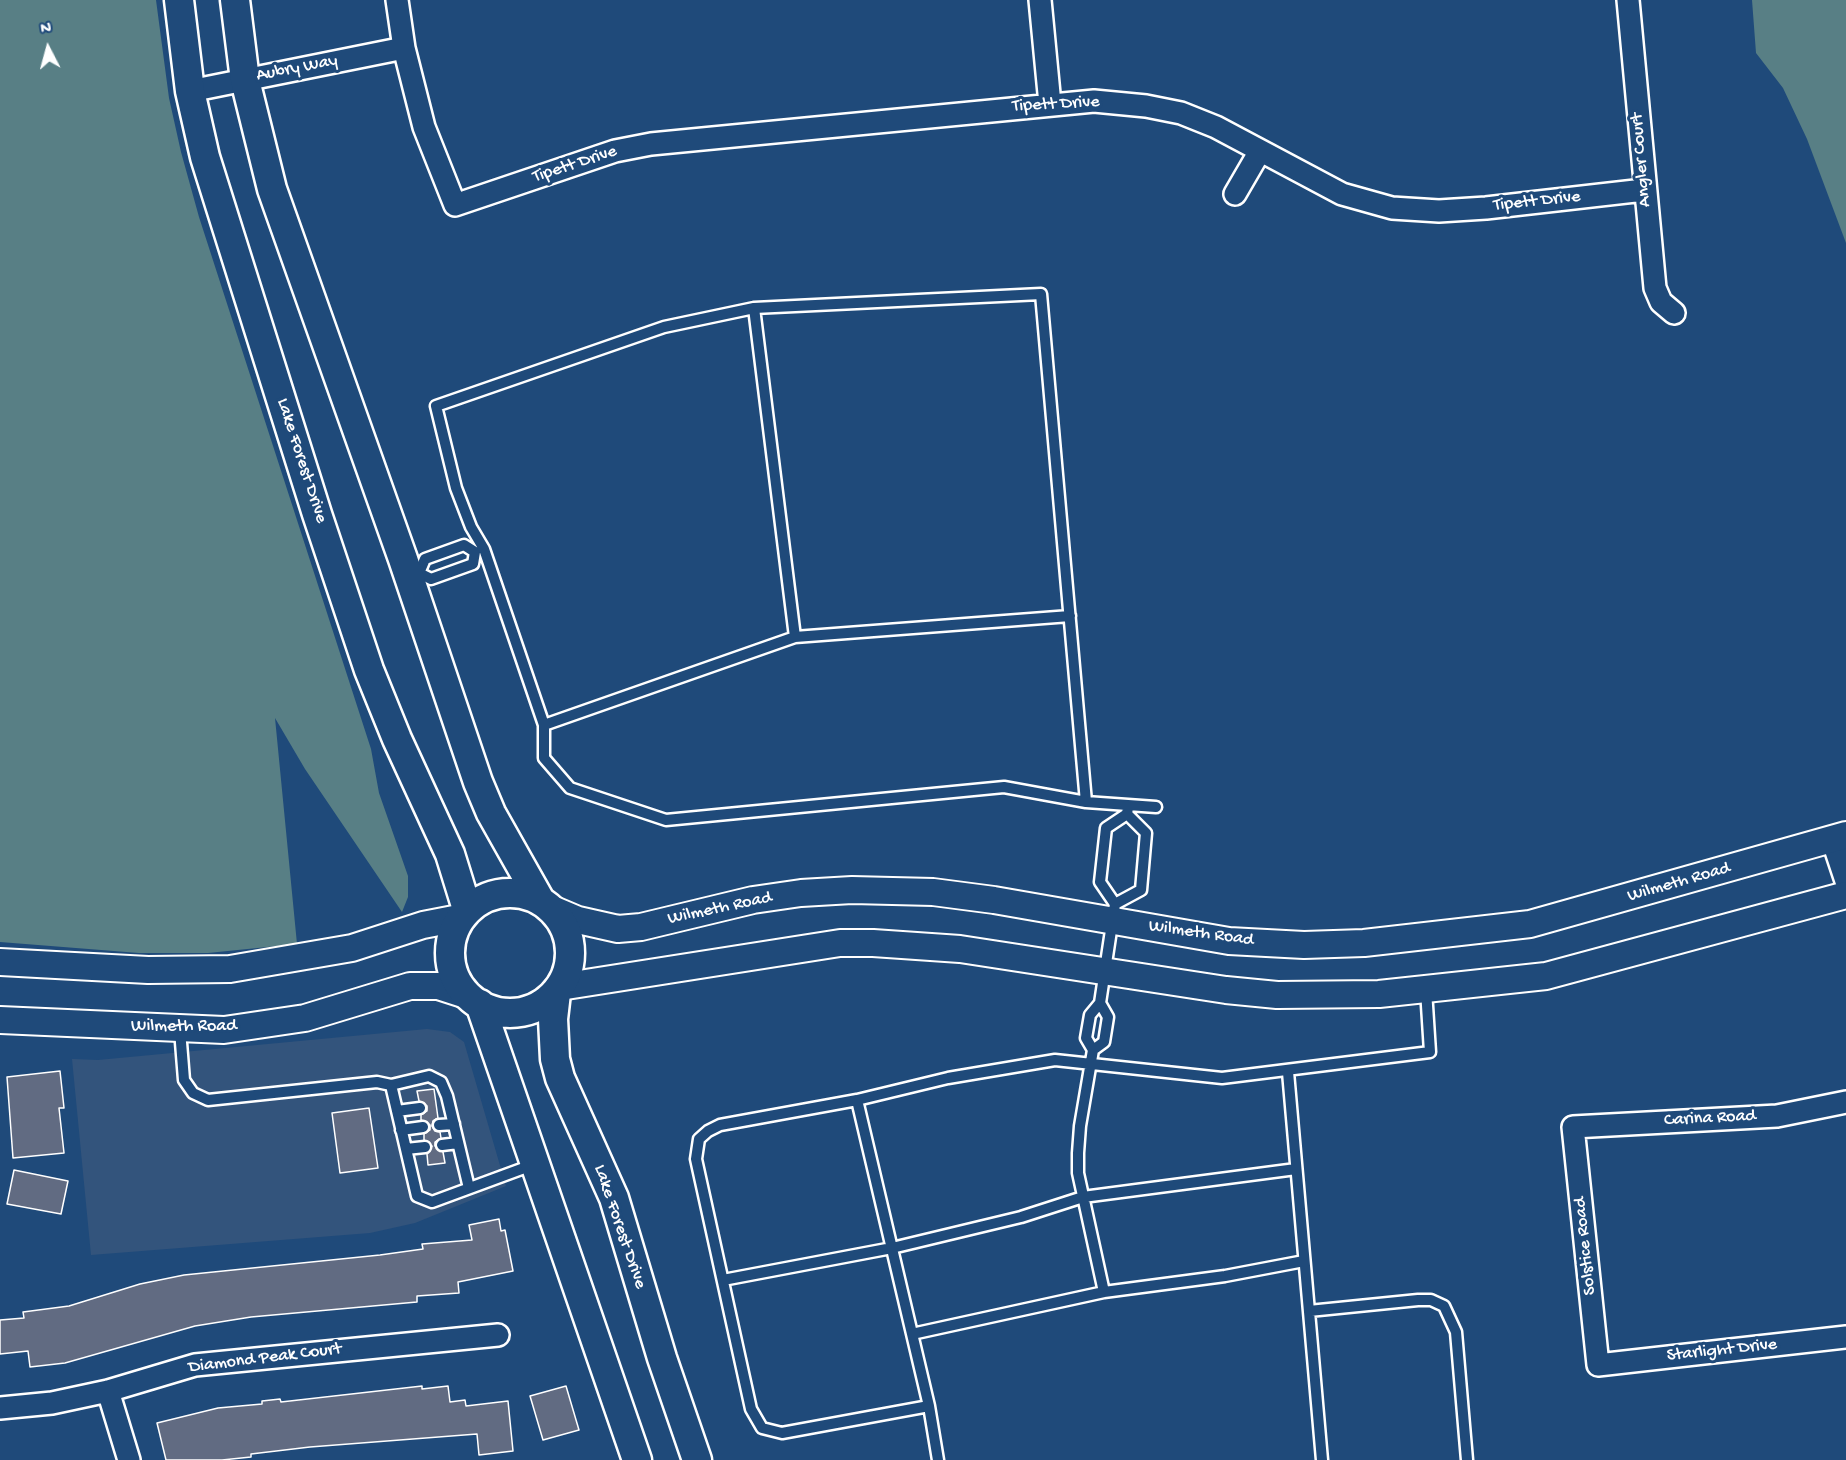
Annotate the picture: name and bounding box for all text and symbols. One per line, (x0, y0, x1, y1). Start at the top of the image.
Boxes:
north arrow (18, 18, 78, 78)
text: N (40, 20, 52, 40)
street label: Aubry Way (255, 51, 339, 87)
street label: Tipett Drive (1012, 92, 1100, 118)
street label: Angler Court (1627, 112, 1657, 208)
street label: Tipett Drive (530, 141, 620, 189)
street label: Tipett Drive (1493, 187, 1581, 217)
street label: Lake Forest Drive (271, 396, 331, 526)
street label: Wilmeth Road (1625, 858, 1733, 908)
street label: Wilmeth Road (666, 887, 774, 931)
street label: Wilmeth Road (1147, 916, 1255, 952)
street label: Wilmeth Road (131, 1016, 237, 1038)
street label: Carina Road (1663, 1106, 1757, 1132)
street label: Lake Forest Drive (588, 1162, 650, 1292)
street label: Solstice Road (1570, 1196, 1602, 1296)
street label: Starlight Drive (1666, 1334, 1778, 1368)
street label: Diamond Peak Court (187, 1339, 343, 1379)

